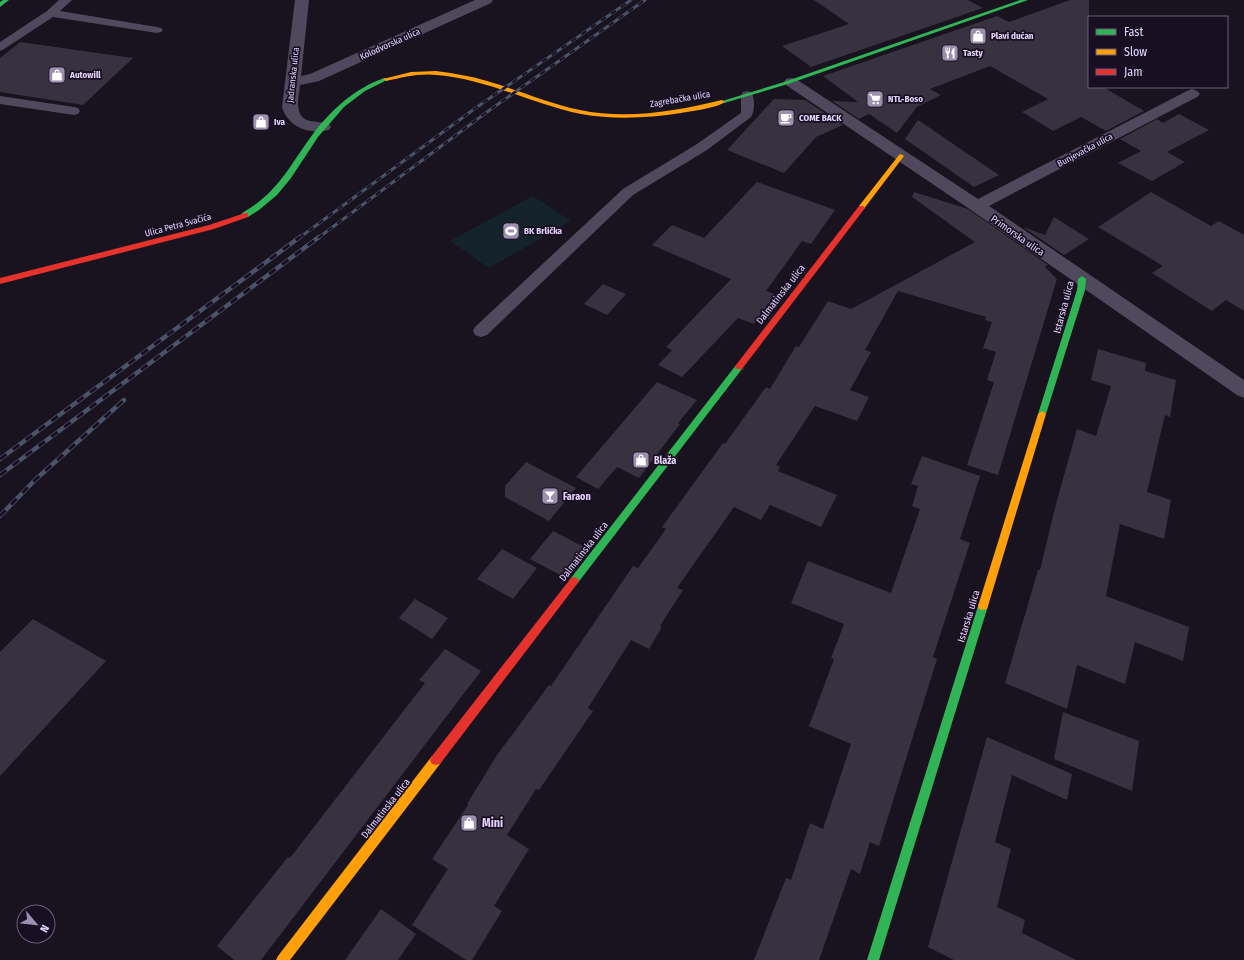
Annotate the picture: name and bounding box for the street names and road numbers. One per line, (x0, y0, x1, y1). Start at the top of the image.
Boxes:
street label: Kolodvorska ulica (358, 26, 422, 62)
street label: Jadranska ulica (285, 46, 301, 103)
street label: Zagrebačka ulica (649, 89, 712, 109)
street label: Bunjevačka ulica (1056, 131, 1115, 169)
street label: Ulica Petra Svačića (144, 211, 213, 239)
street label: Primorska ulica (988, 213, 1047, 259)
street label: Dalmatinska ulica (754, 262, 808, 327)
street label: Istarska ulica (1051, 280, 1077, 335)
street label: Dalmatinska ulica (557, 519, 611, 584)
street label: Istarska ulica (955, 589, 983, 644)
street label: Dalmatinska ulica (359, 776, 413, 841)

